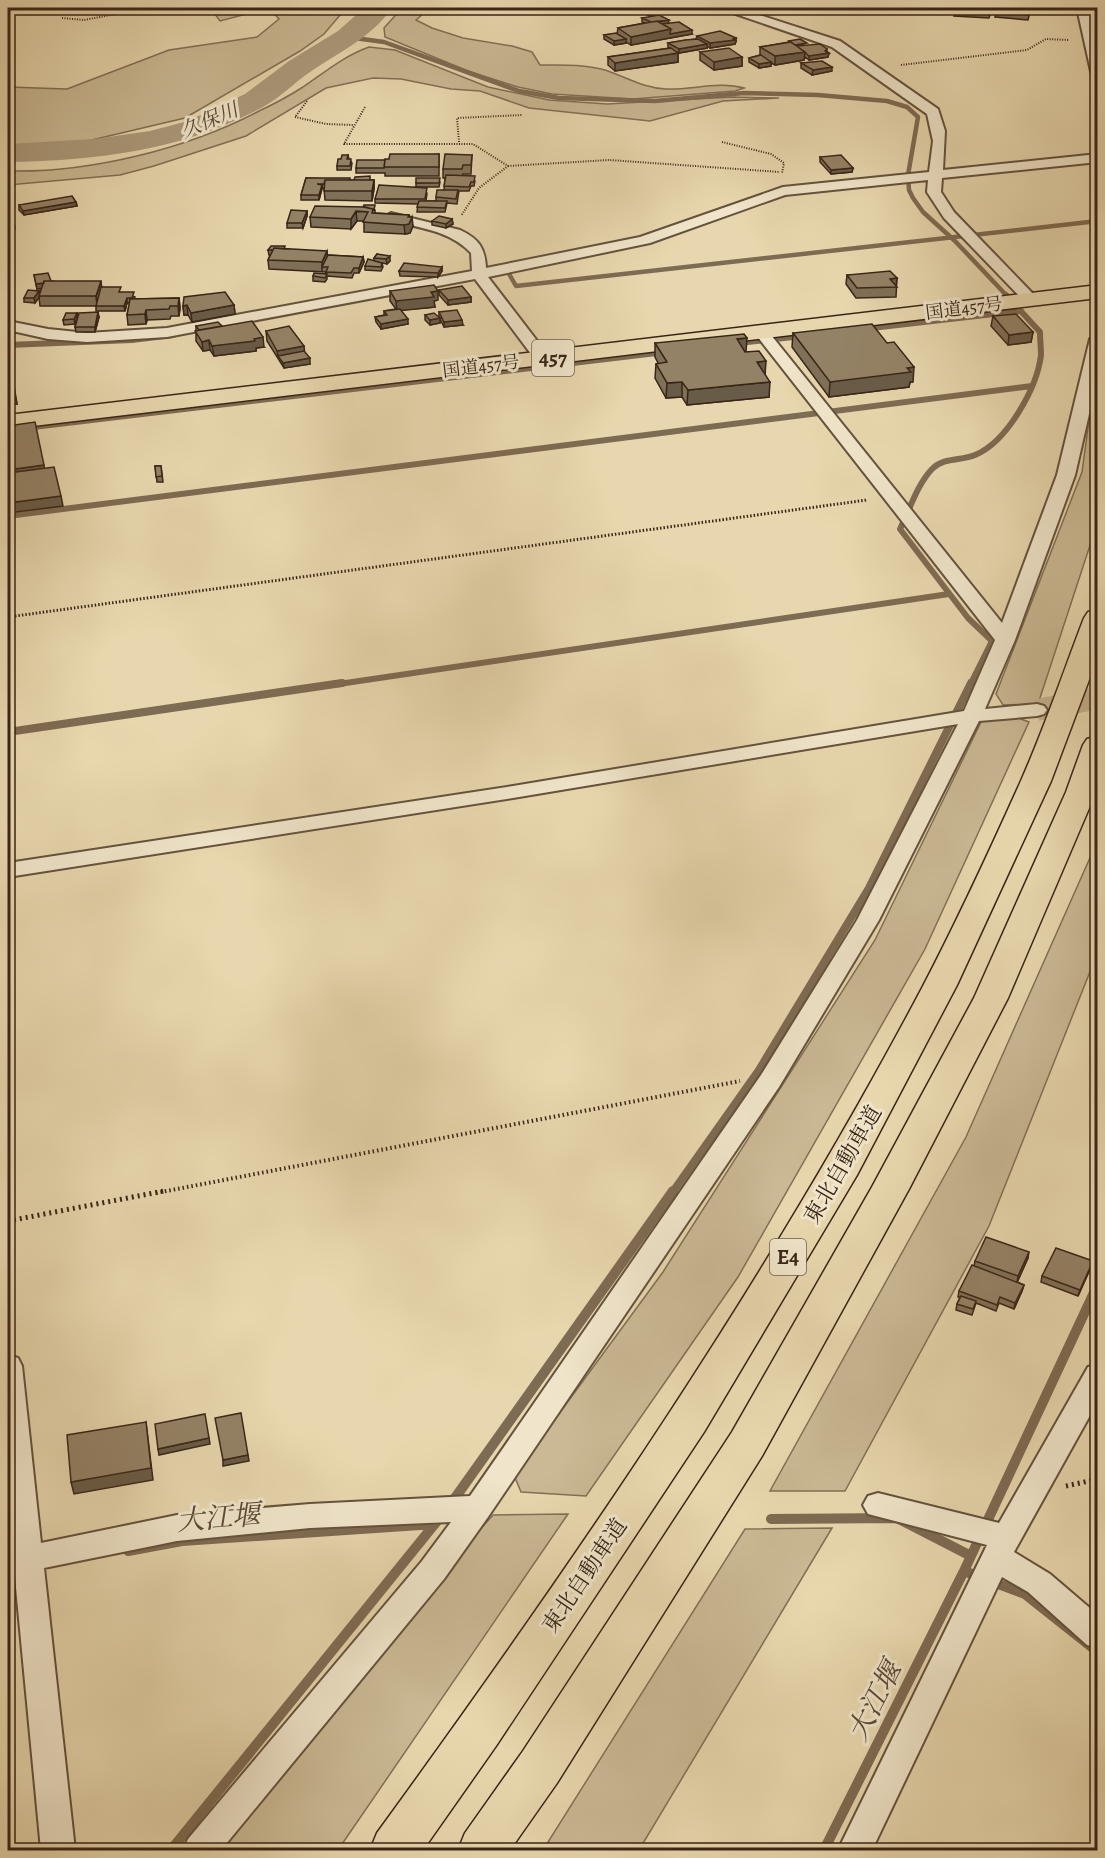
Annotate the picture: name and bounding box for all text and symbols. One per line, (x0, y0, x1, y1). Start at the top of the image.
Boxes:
water label: 久保川 (176, 96, 244, 145)
street label: 国道457号 (924, 291, 1004, 325)
road number: 457 (532, 340, 574, 376)
street label: 国道457号 (441, 349, 521, 383)
street label: 東北自動車道 (797, 1100, 889, 1229)
road number: E4 (770, 1239, 806, 1275)
water label: 大江堰 (175, 1495, 266, 1541)
street label: 東北自動車道 (535, 1512, 634, 1639)
water label: 大江堰 (839, 1652, 913, 1748)

